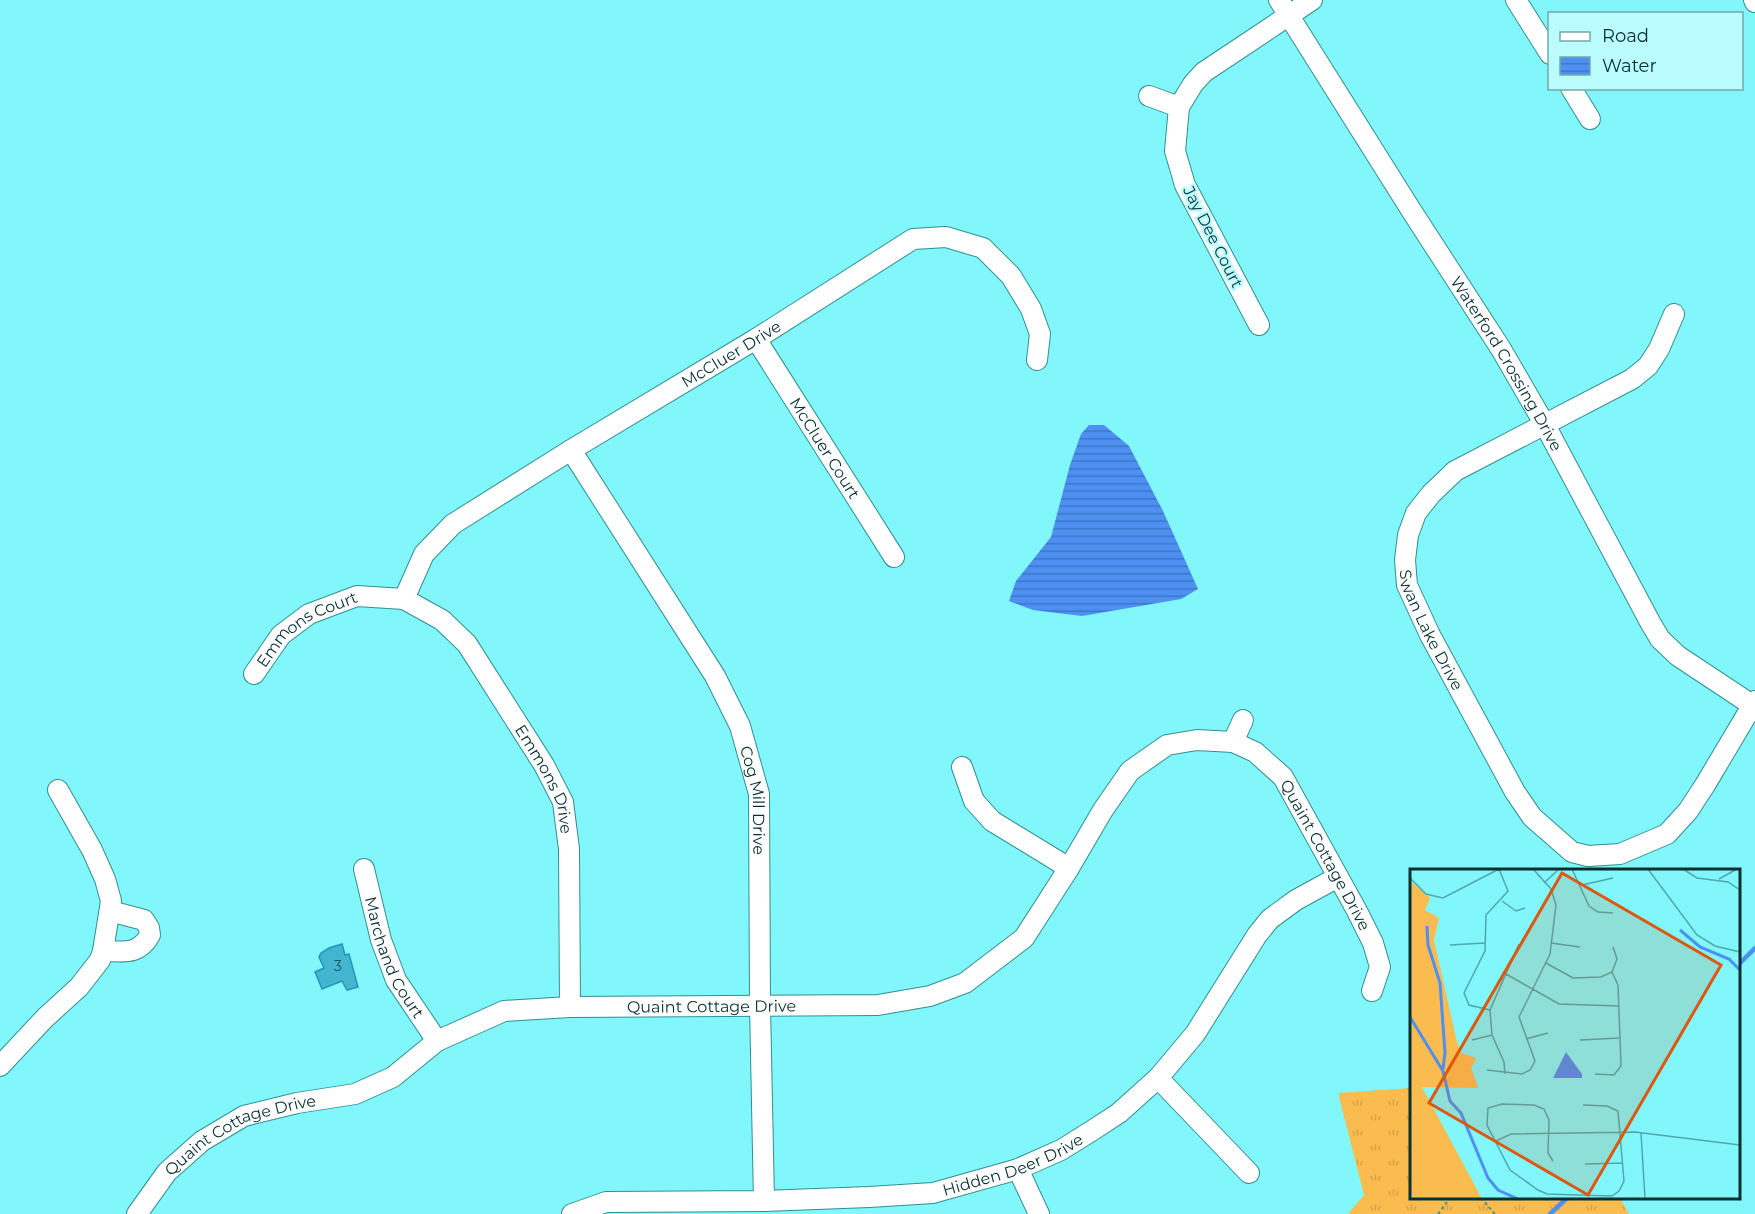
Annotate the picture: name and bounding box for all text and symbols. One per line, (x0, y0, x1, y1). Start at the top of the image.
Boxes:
legend (1548, 12, 1743, 90)
text: Road (1602, 25, 1649, 47)
text: Water (1602, 55, 1657, 77)
street label: Jay Dee Court (1179, 182, 1247, 292)
street label: Waterford Crossing Drive (1447, 272, 1567, 454)
street label: McCluer Drive (678, 316, 784, 391)
street label: McCluer Court (786, 394, 864, 503)
street label: Swan Lake Drive (1396, 569, 1468, 693)
street label: Emmons Court (252, 587, 360, 671)
street label: Emmons Drive (511, 721, 576, 835)
street label: Cog Mill Drive (736, 744, 769, 855)
street label: Quaint Cottage Drive (1277, 776, 1375, 934)
inset map (1410, 869, 1740, 1199)
street label: Marchand Court (361, 895, 429, 1022)
house number: 3 (334, 957, 342, 975)
street label: Quaint Cottage Drive (627, 996, 796, 1016)
street label: Quaint Cottage Drive (161, 1091, 317, 1179)
street label: Hidden Deer Drive (940, 1129, 1086, 1199)

